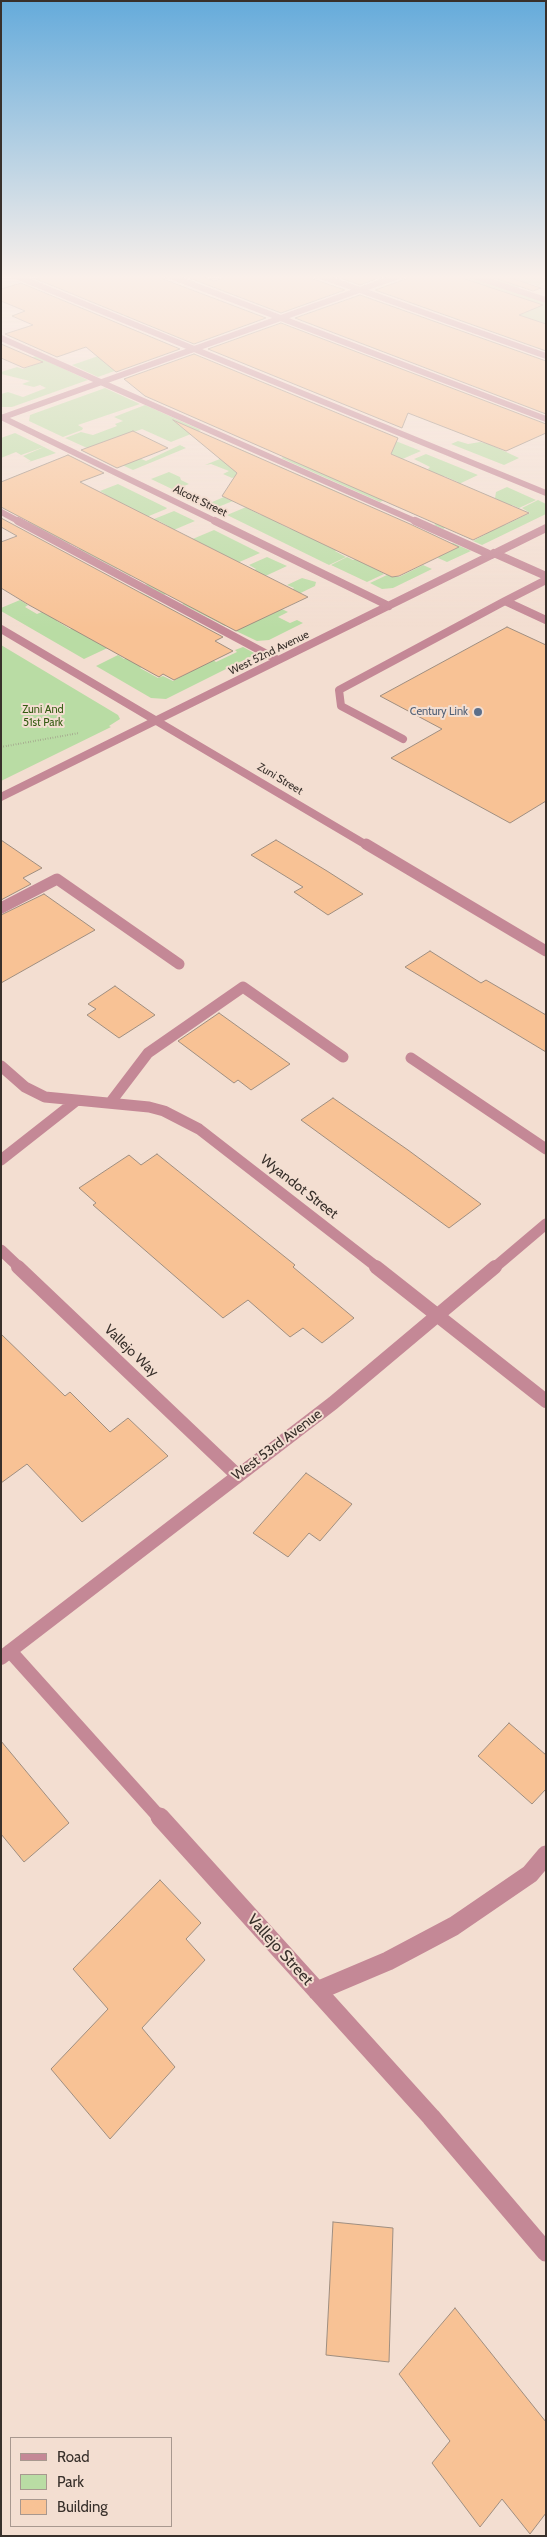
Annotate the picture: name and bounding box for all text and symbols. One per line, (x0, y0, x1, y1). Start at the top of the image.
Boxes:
street label: Alcott Street (171, 482, 229, 520)
street label: West 52nd Avenue (227, 628, 311, 678)
park label: Zuni And 51st Park (22, 703, 64, 729)
place label: Century Link (410, 705, 468, 719)
marker: Century Link (472, 706, 484, 718)
street label: Zuni Street (255, 760, 305, 798)
street label: Wyandot Street (257, 1151, 341, 1223)
street label: Vallejo Way (101, 1321, 161, 1381)
street label: West 53rd Avenue (229, 1406, 325, 1484)
street label: Vallejo Street (243, 1910, 317, 1990)
legend (10, 2437, 172, 2527)
text: Road (57, 2448, 90, 2466)
text: Park (57, 2473, 84, 2491)
text: Building (57, 2498, 108, 2516)

